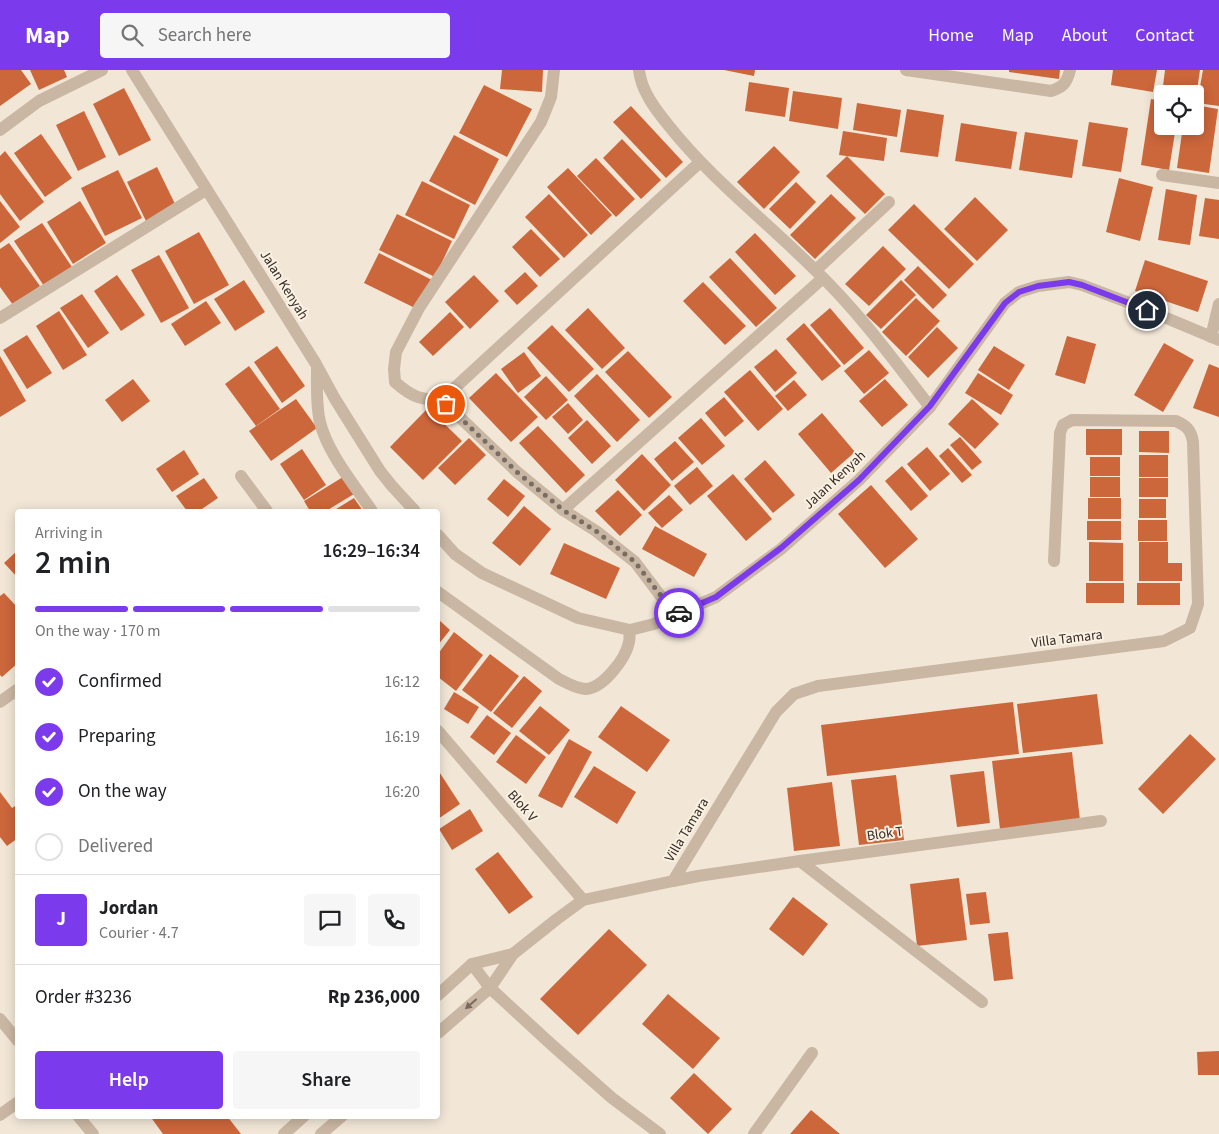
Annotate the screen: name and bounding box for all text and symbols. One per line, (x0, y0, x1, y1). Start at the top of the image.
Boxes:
search box (100, 13, 450, 58)
text: Map (25, 18, 70, 53)
icon: search (118, 21, 146, 49)
text: Search here (158, 22, 251, 49)
text: Home (928, 23, 974, 48)
text: Map (1002, 23, 1034, 48)
text: About (1062, 23, 1107, 48)
text: Contact (1135, 23, 1194, 48)
map controls (1154, 85, 1204, 135)
button: locate (1154, 85, 1204, 135)
street label: Jalan Kenyah (255, 246, 313, 324)
pin (1126, 289, 1168, 331)
icon: home (1133, 296, 1161, 324)
pin (425, 383, 467, 425)
icon: bag (432, 390, 460, 418)
street label: Jalan Kenyah (800, 446, 870, 514)
text: Arriving in (35, 522, 103, 544)
text: 16:29–16:34 (322, 538, 420, 565)
text: 2 min (35, 540, 111, 586)
courier (654, 588, 704, 638)
icon: car (665, 599, 693, 627)
text: On the way · 170 m (35, 620, 160, 642)
street label: Villa Tamara (1030, 625, 1104, 653)
icon: check (35, 668, 63, 696)
text: Confirmed (78, 668, 162, 695)
text: 16:12 (384, 671, 420, 693)
icon: check (35, 723, 63, 751)
text: Preparing (78, 723, 156, 750)
text: 16:19 (384, 726, 420, 748)
icon: check (35, 778, 63, 806)
text: On the way (78, 778, 167, 805)
text: 16:20 (384, 781, 420, 803)
street label: Blok V (503, 786, 542, 827)
street label: Villa Tamara (660, 794, 714, 866)
street label: Blok T (865, 821, 905, 846)
text: Delivered (78, 833, 153, 860)
button: chat (304, 894, 356, 946)
button: phone (368, 894, 420, 946)
text: Jordan (99, 895, 158, 922)
text: J (56, 906, 66, 933)
text: Courier · 4.7 (99, 922, 179, 944)
text: Order #3236 (35, 984, 132, 1011)
text: Rp 236,000 (328, 984, 420, 1011)
one-way arrow (465, 999, 478, 1010)
button: Help (35, 1051, 223, 1109)
button: Share (233, 1051, 420, 1109)

